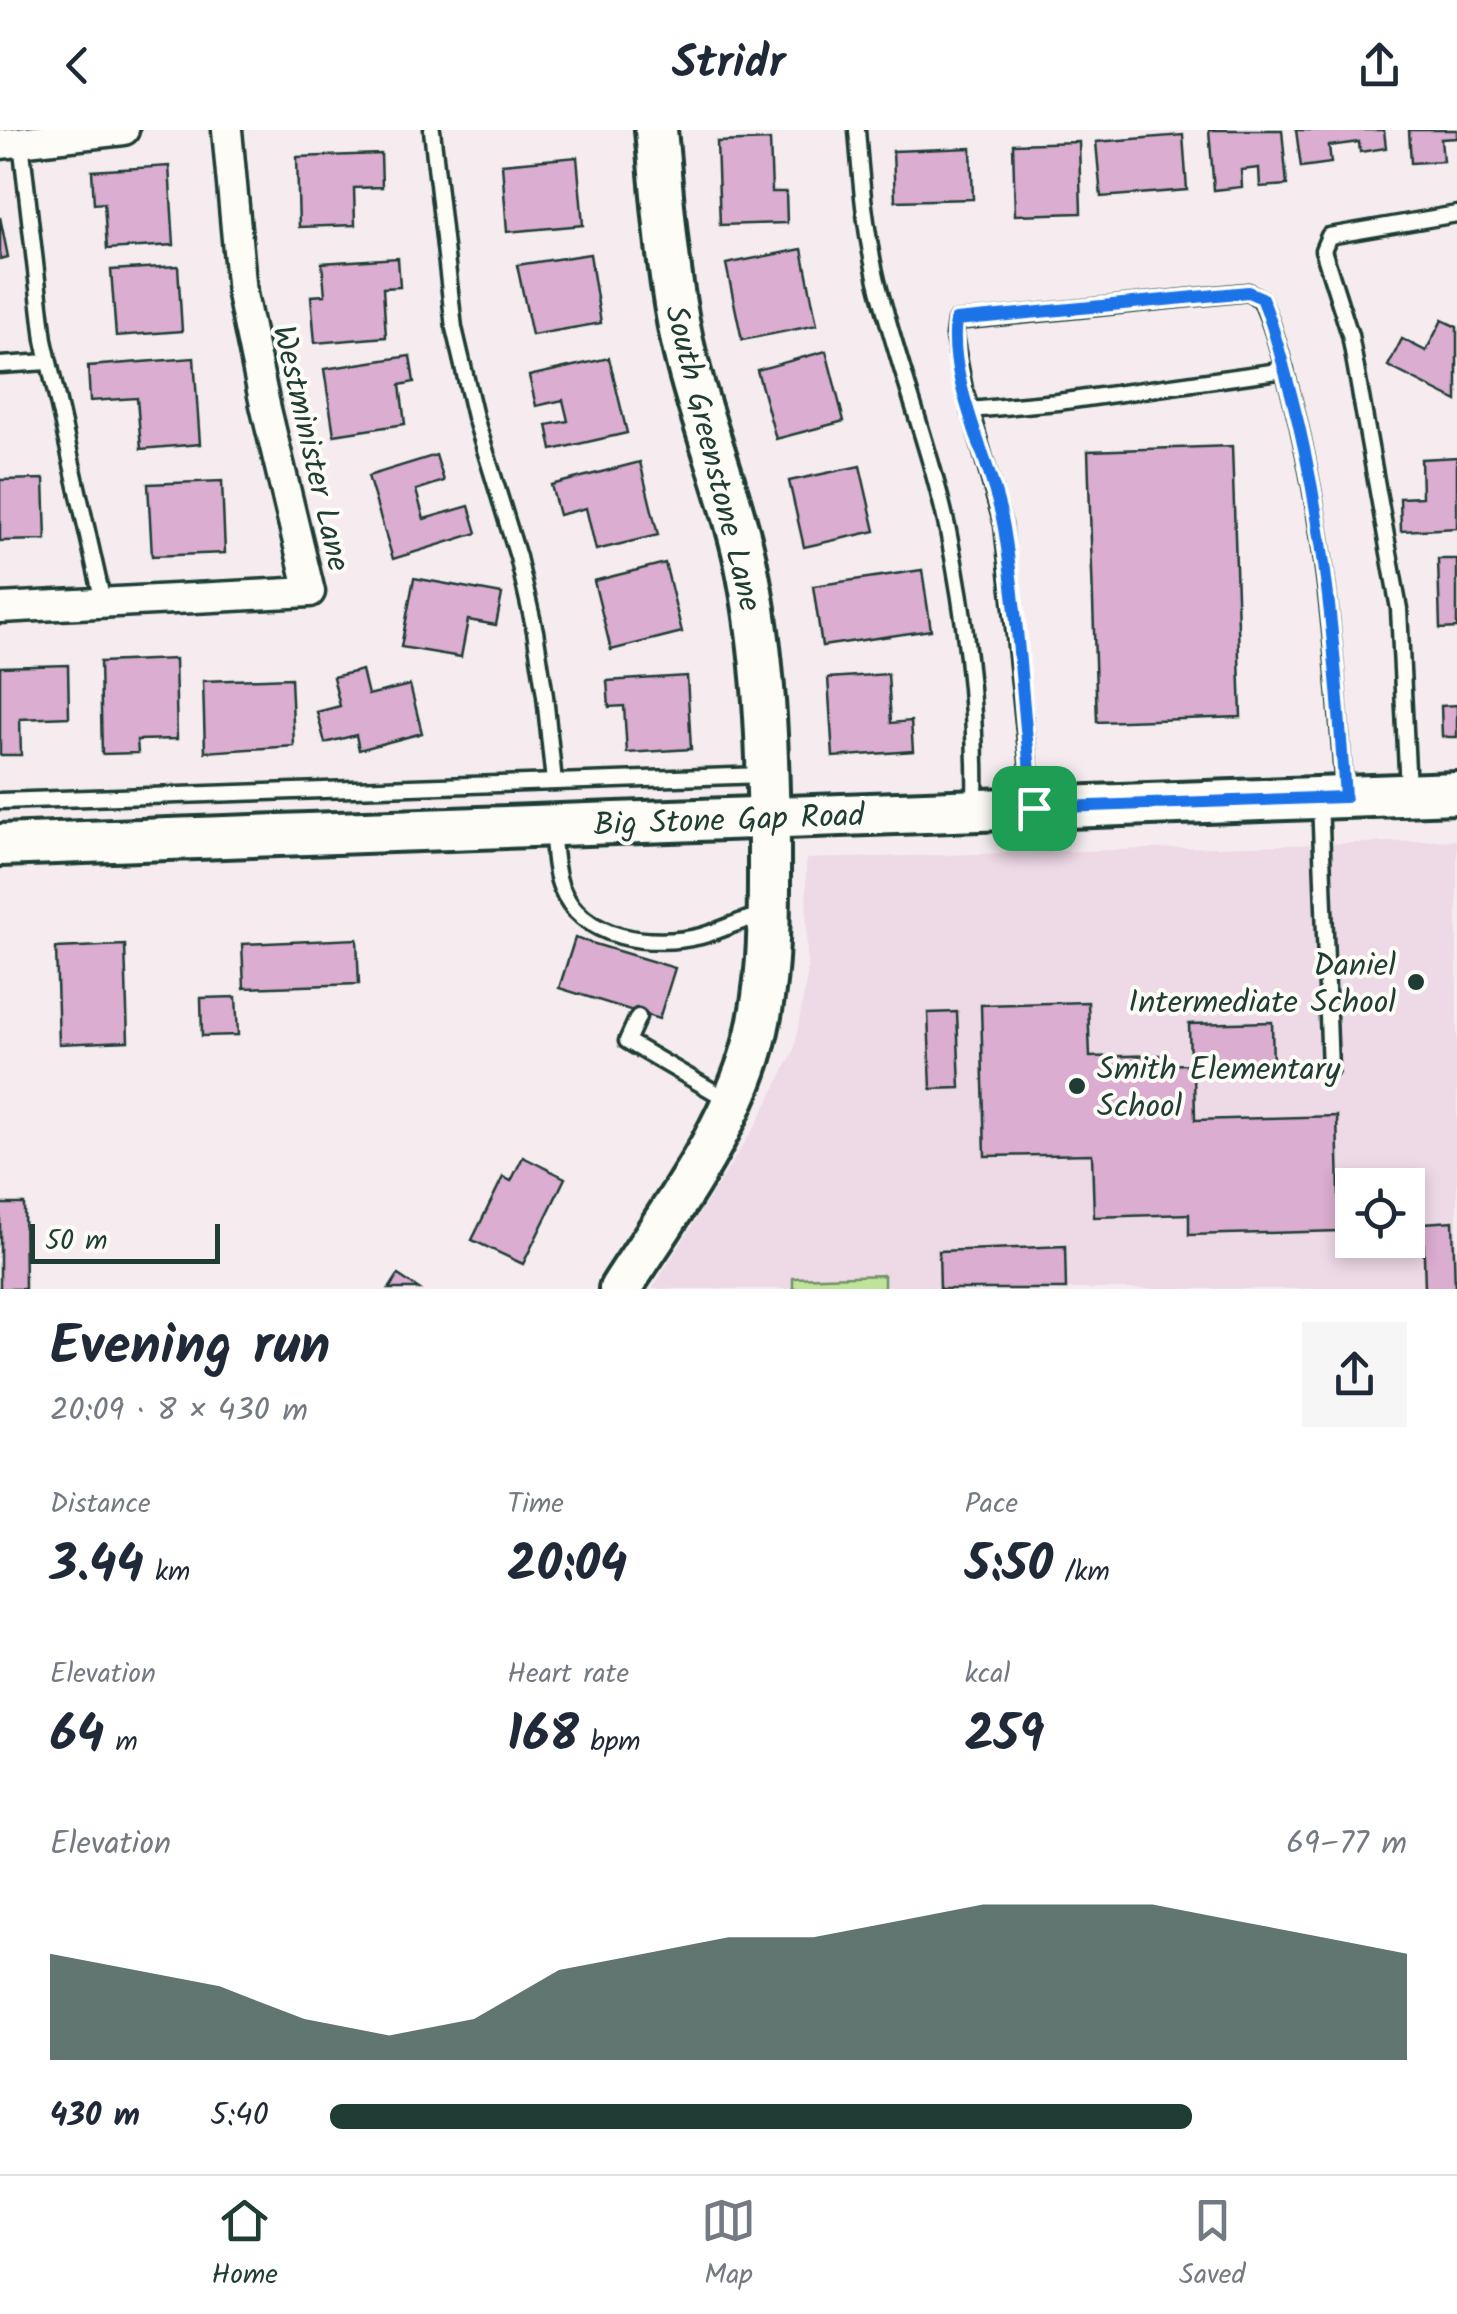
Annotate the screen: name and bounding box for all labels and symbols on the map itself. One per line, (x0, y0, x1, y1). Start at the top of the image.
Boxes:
street label: South Greenstone Lane (649, 300, 774, 617)
street label: Westminister Lane (256, 321, 363, 577)
pin (992, 766, 1077, 851)
street label: Big Stone Gap Road (593, 791, 866, 852)
place label: Daniel Intermediate School (1128, 941, 1396, 1029)
marker: Daniel Intermediate School (1405, 971, 1427, 993)
place label: Smith Elementary School (1097, 1045, 1341, 1133)
marker: Smith Elementary School (1066, 1075, 1088, 1097)
scale bar (30, 1219, 220, 1264)

